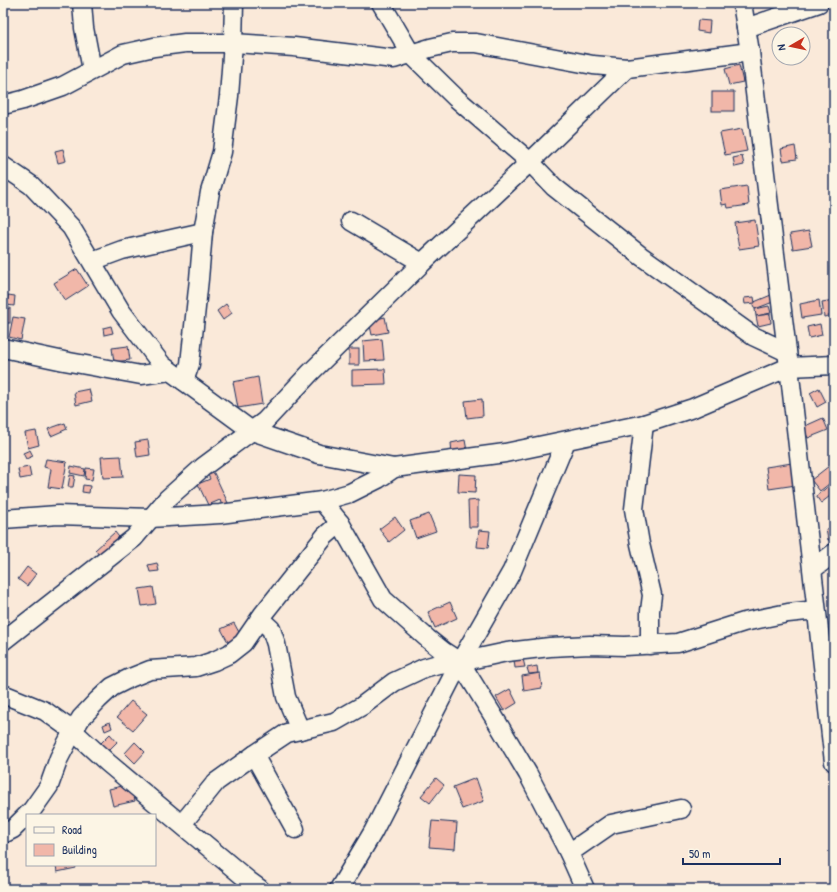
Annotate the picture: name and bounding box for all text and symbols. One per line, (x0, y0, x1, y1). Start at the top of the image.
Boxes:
north arrow (771, 26, 811, 66)
text: N (774, 43, 788, 52)
legend (26, 814, 156, 866)
text: Road (62, 821, 82, 838)
scale bar (683, 840, 780, 866)
text: Building (62, 841, 97, 858)
text: 50 m (689, 845, 710, 862)

